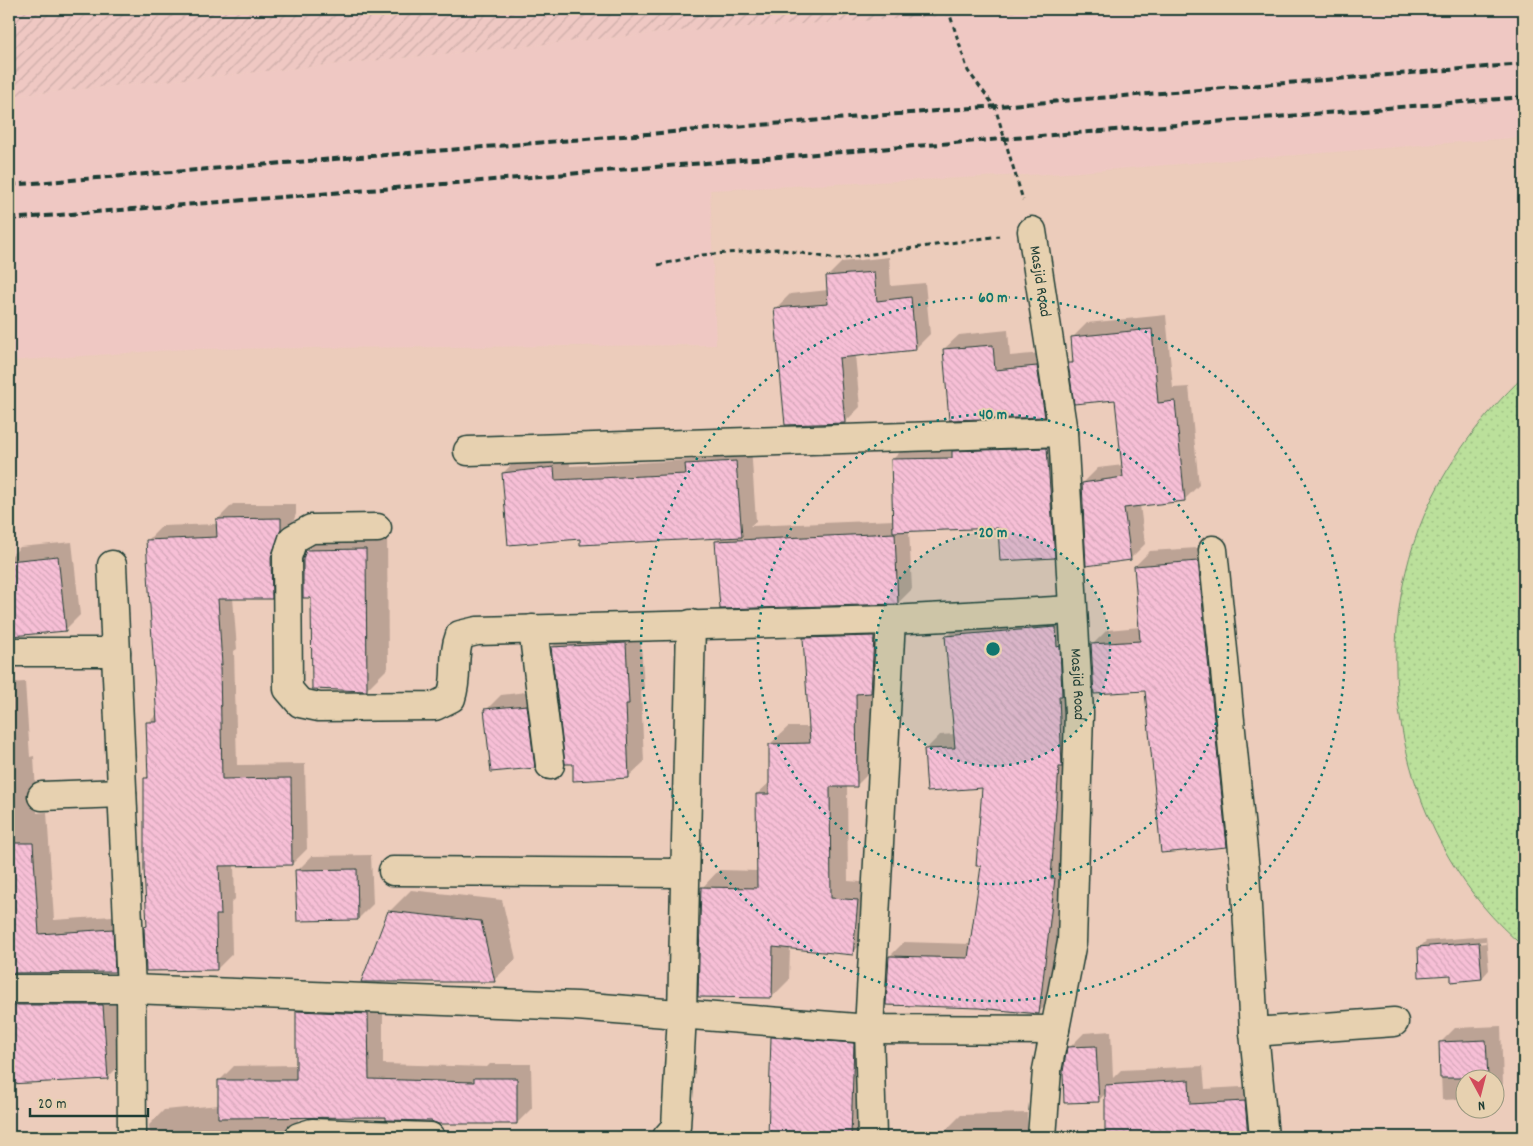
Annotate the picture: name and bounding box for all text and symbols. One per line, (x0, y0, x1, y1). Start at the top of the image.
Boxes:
street label: Masjid Road (1023, 244, 1057, 319)
text: 60 m (978, 288, 1008, 310)
text: 40 m (979, 405, 1007, 427)
text: 20 m (979, 523, 1007, 545)
centre of rings (984, 640, 1002, 658)
street label: Masjid Road (1064, 648, 1091, 720)
north arrow (1456, 1068, 1506, 1118)
scale bar (30, 1086, 148, 1118)
text: 20 m (38, 1094, 66, 1116)
text: N (1477, 1095, 1486, 1115)

